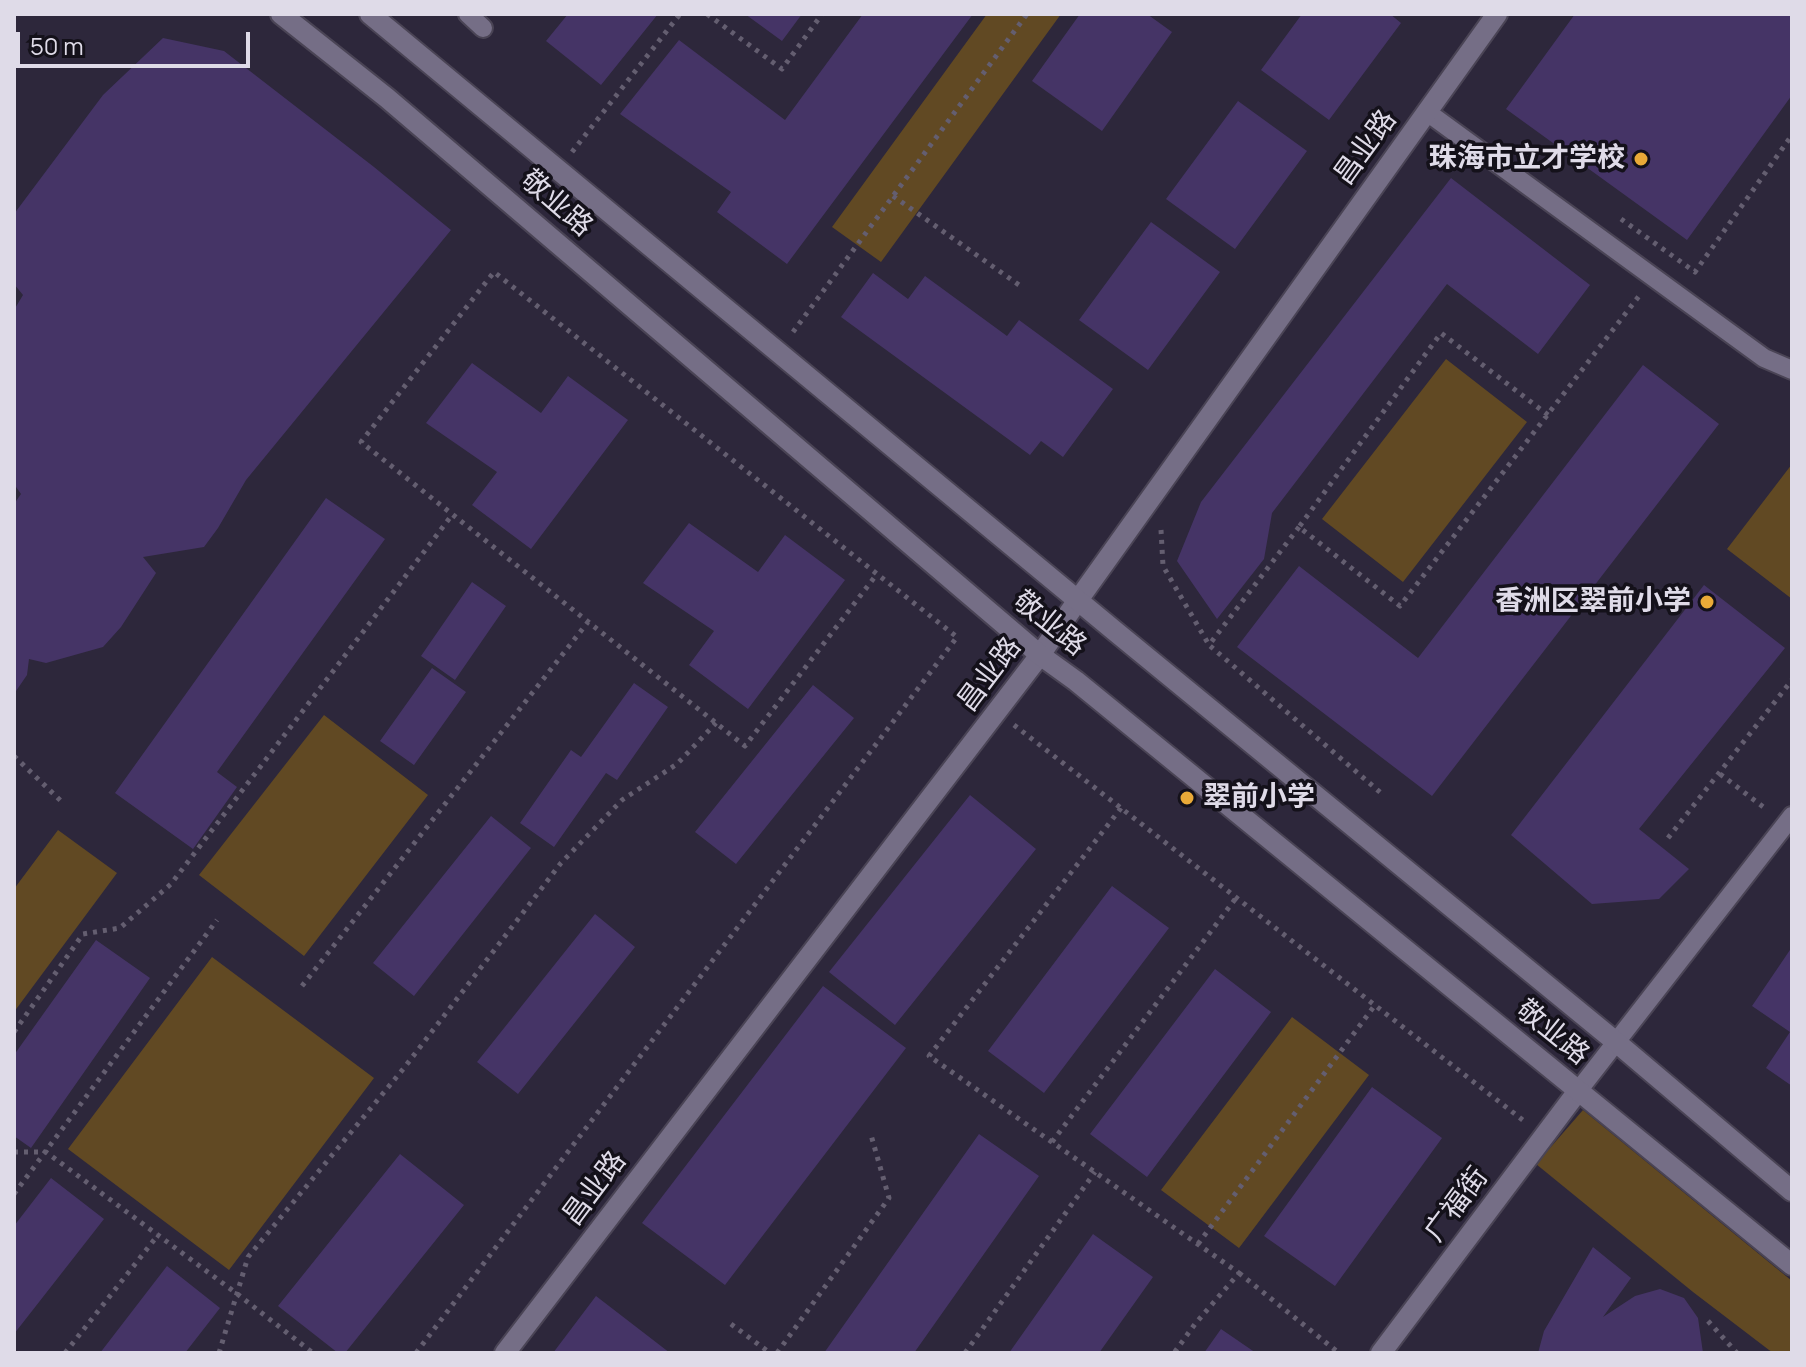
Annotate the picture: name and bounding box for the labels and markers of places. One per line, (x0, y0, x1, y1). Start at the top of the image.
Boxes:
place label: 珠海市立才学校 (1429, 142, 1625, 176)
marker: 珠海市立才学校 (1632, 150, 1650, 168)
place label: 香洲区翠前小学 (1495, 585, 1691, 619)
marker: 香洲区翠前小学 (1698, 593, 1716, 611)
place label: 翠前小学 (1203, 781, 1315, 815)
marker: 翠前小学 (1178, 789, 1196, 807)

